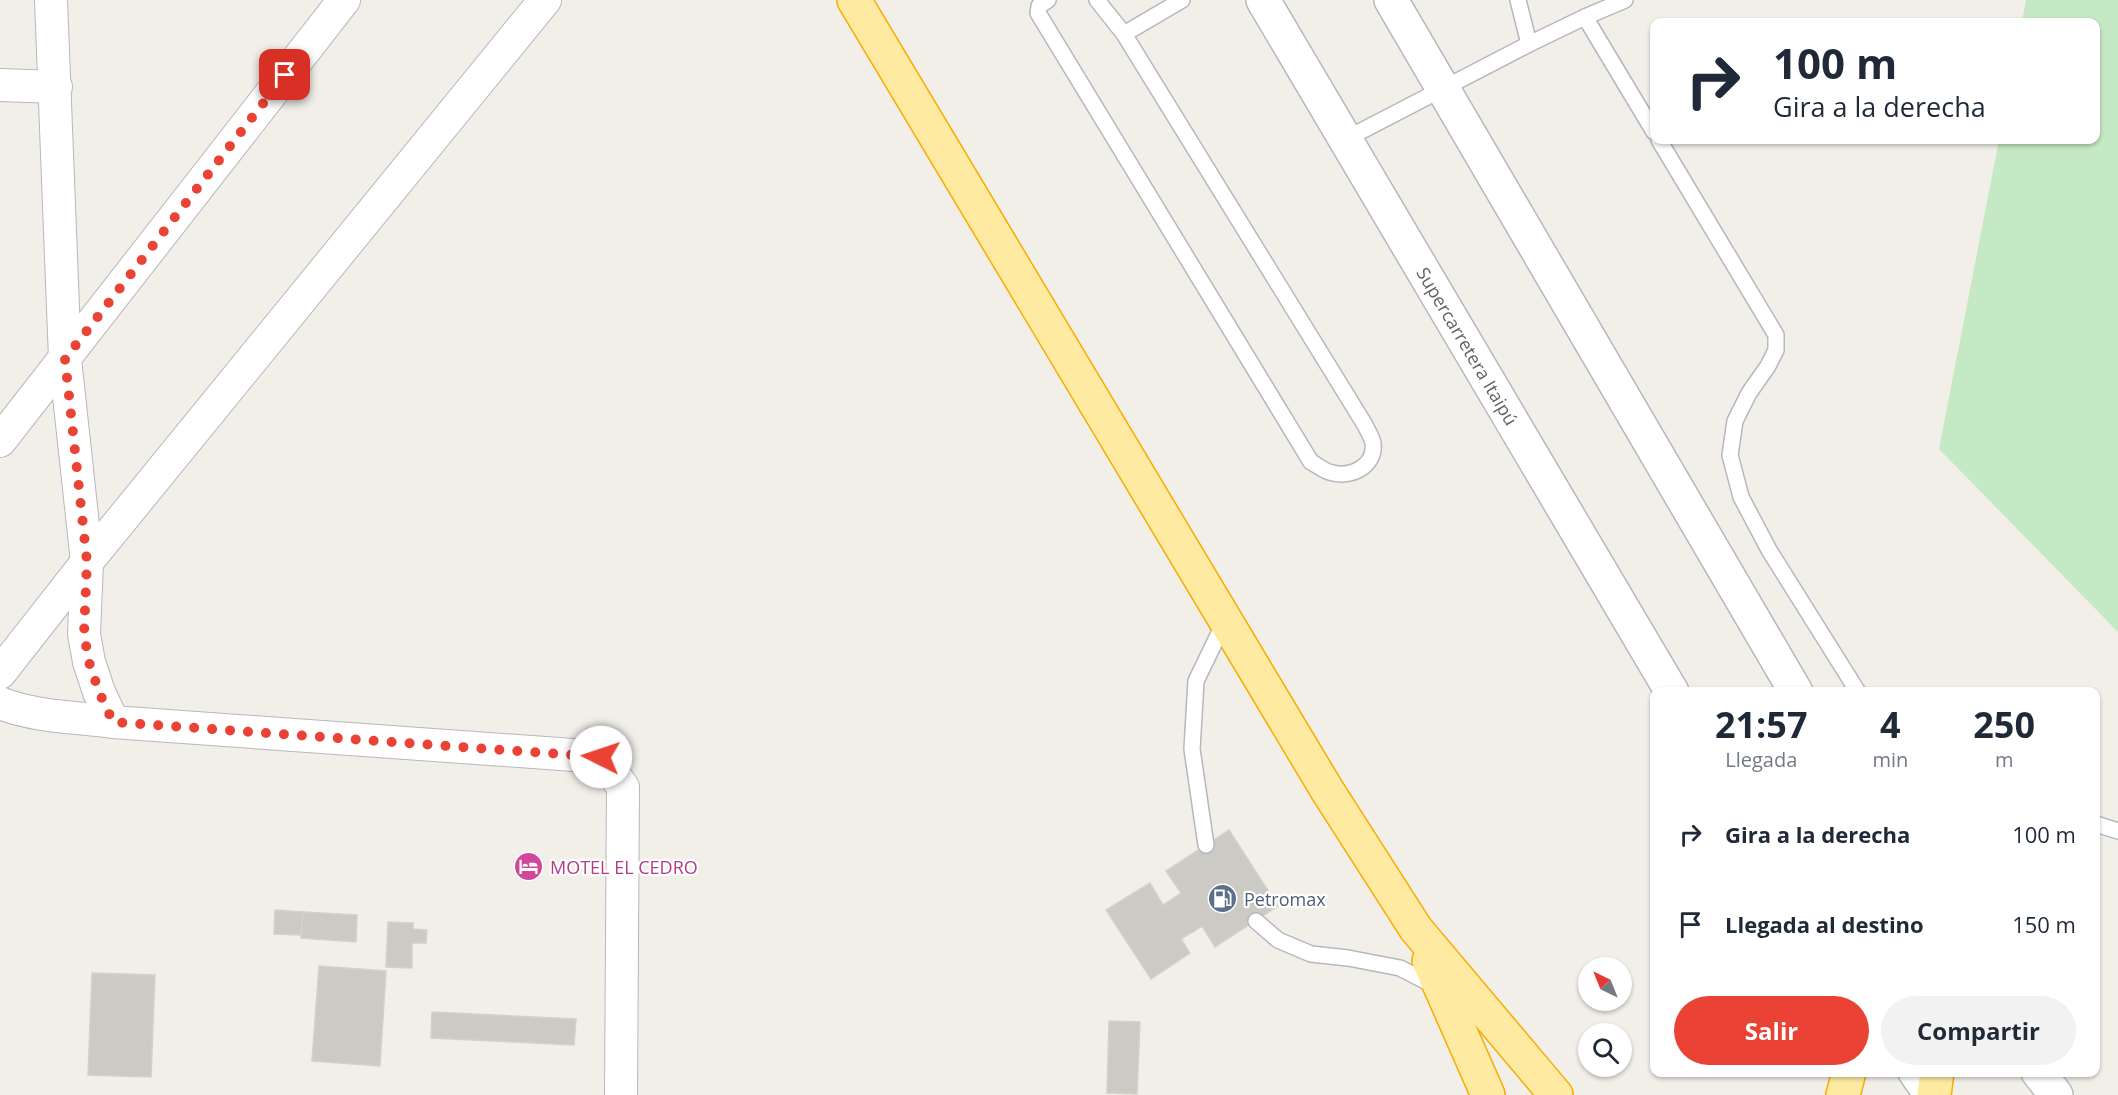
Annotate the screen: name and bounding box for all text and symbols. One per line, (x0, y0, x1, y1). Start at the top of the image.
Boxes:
text: 100 m (1773, 34, 1897, 91)
icon: right (1674, 42, 1752, 120)
pin (259, 49, 310, 100)
icon: arrive (268, 58, 301, 91)
text: Gira a la derecha (1773, 88, 1986, 125)
street label: Supercarretera Itaipú (1412, 263, 1524, 429)
text: 21:57 (1715, 700, 1808, 749)
text: 4 (1880, 700, 1901, 749)
text: 250 (1973, 700, 2035, 749)
position arrow (569, 725, 633, 789)
text: Llegada (1725, 746, 1797, 773)
text: min (1872, 746, 1908, 773)
text: m (1995, 746, 2013, 773)
icon: right (1674, 818, 1707, 851)
text: Gira a la derecha (1725, 819, 1910, 849)
text: 100 m (2012, 819, 2076, 849)
hotel icon: MOTEL EL CEDRO (513, 851, 545, 883)
place label: MOTEL EL CEDRO (550, 855, 698, 879)
fuel station icon: Petromax (1207, 883, 1239, 915)
place label: Petromax (1244, 887, 1326, 911)
icon: arrive (1674, 908, 1707, 941)
text: Llegada al destino (1725, 909, 1924, 939)
text: 150 m (2012, 909, 2076, 939)
north arrow (1578, 957, 1632, 1011)
map controls (1578, 957, 1632, 1077)
button: Salir (1674, 996, 1869, 1065)
button: Compartir (1881, 996, 2076, 1065)
button: search (1578, 1023, 1632, 1077)

